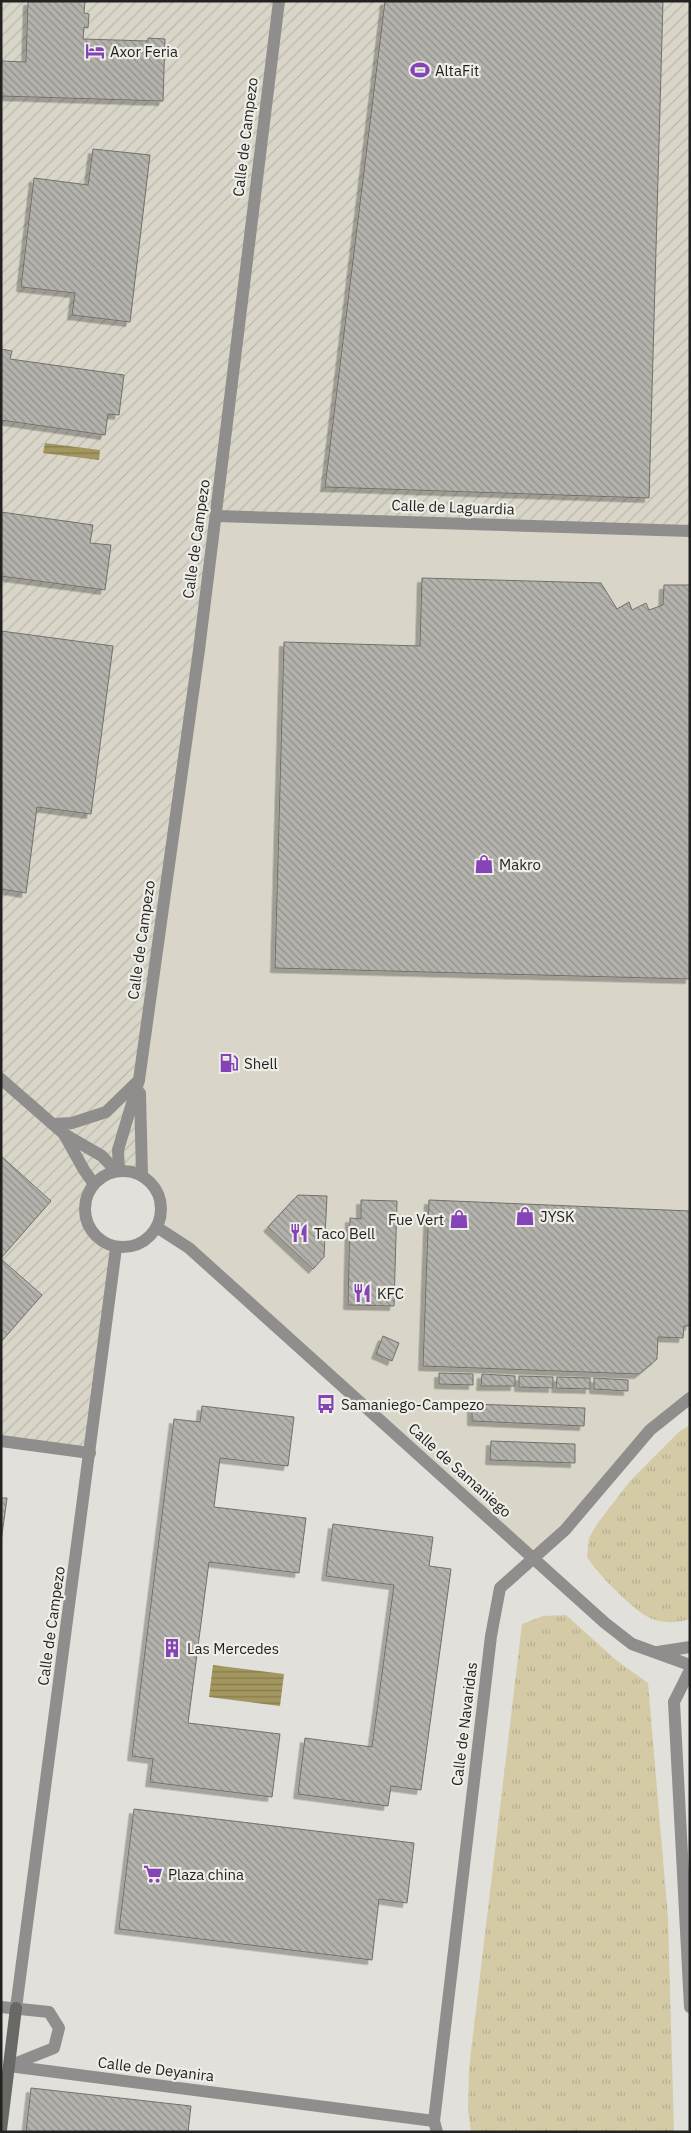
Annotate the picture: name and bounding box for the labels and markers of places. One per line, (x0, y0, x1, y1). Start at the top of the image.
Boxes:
hotel icon: Axor Feria (84, 40, 106, 62)
place label: Axor Feria (110, 42, 178, 61)
sports icon: AltaFit (409, 59, 431, 81)
place label: AltaFit (435, 61, 479, 80)
shop icon: Makro (473, 853, 495, 875)
place label: Makro (499, 855, 541, 874)
fuel station icon: Shell (218, 1052, 240, 1074)
place label: Shell (244, 1054, 278, 1073)
shop icon: JYSK (514, 1205, 536, 1227)
place label: JYSK (540, 1207, 575, 1226)
shop icon: Fue Vert (448, 1208, 470, 1230)
place label: Fue Vert (388, 1210, 444, 1229)
restaurant icon: Taco Bell (288, 1222, 310, 1244)
place label: Taco Bell (314, 1224, 375, 1243)
restaurant icon: KFC (351, 1282, 373, 1304)
place label: KFC (377, 1284, 404, 1303)
bus stop icon: Samaniego-Campezo (315, 1393, 337, 1415)
place label: Samaniego-Campezo (341, 1395, 484, 1414)
building icon: Las Mercedes (161, 1637, 183, 1659)
place label: Las Mercedes (187, 1639, 279, 1658)
supermarket icon: Plaza china (142, 1863, 164, 1885)
place label: Plaza china (168, 1865, 244, 1884)

